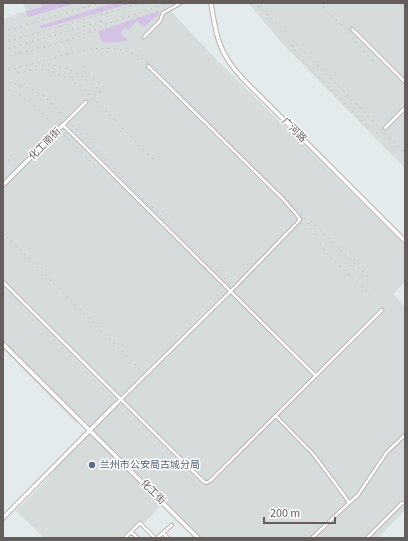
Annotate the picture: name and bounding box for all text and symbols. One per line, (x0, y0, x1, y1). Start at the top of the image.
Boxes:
street label: 广河路 (278, 114, 310, 146)
street label: 化工南街 (26, 125, 64, 163)
place label: 兰州市公安局古城分局 (100, 458, 200, 472)
marker: 兰州市公安局古城分局 (87, 460, 97, 470)
street label: 化工街 (137, 476, 169, 508)
scale bar (264, 499, 335, 525)
text: 200 m (270, 505, 300, 522)

